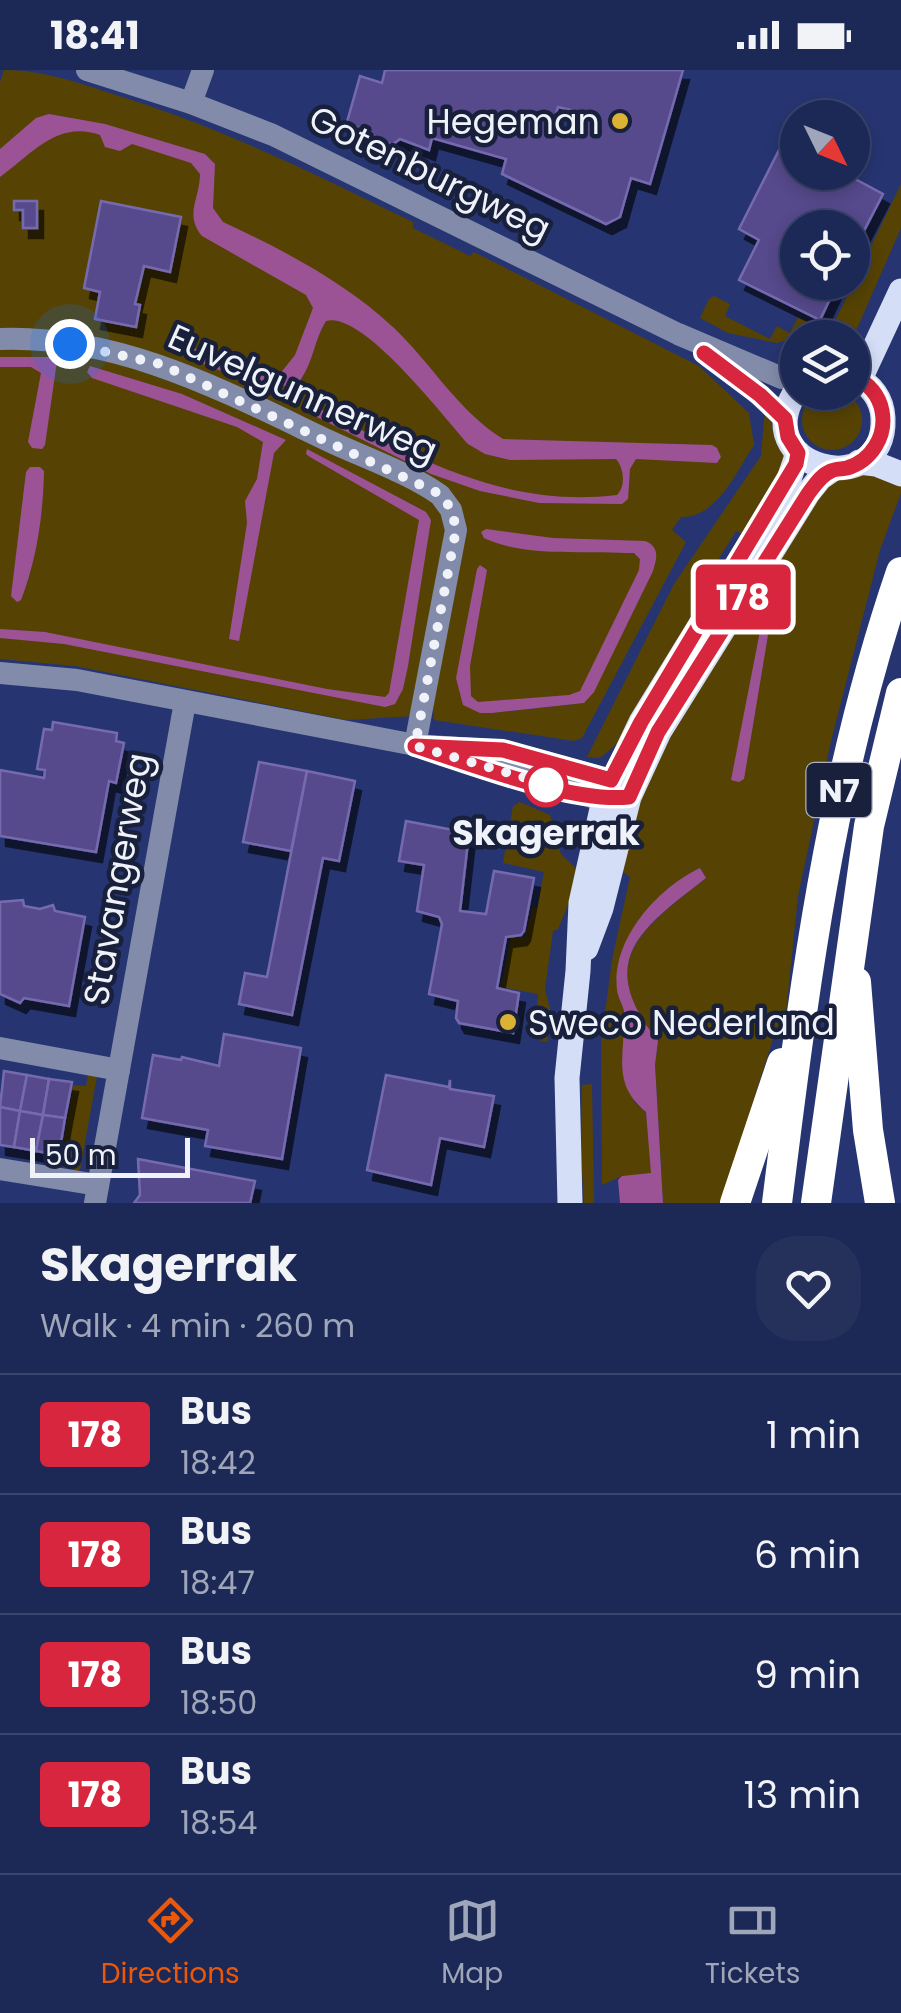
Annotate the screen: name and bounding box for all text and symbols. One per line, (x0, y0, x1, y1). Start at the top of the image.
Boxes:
text: 18:41 (50, 9, 140, 62)
street label: Gotenburgweg (301, 93, 559, 253)
place label: Hegeman (427, 97, 600, 146)
north arrow (780, 100, 870, 190)
map controls (780, 100, 870, 410)
marker: Hegeman (609, 110, 631, 132)
button: locate (780, 210, 870, 300)
street label: Euvelgunnerweg (161, 312, 445, 474)
your location (45, 319, 95, 369)
button: layers (780, 320, 870, 410)
line badge: 178 (686, 564, 800, 630)
text: 178 (716, 573, 770, 622)
street label: Stavangerweg (71, 749, 163, 1009)
road number: N7 (806, 763, 872, 817)
marker: Skagerrak (525, 764, 567, 806)
place label: Skagerrak (452, 808, 640, 857)
place label: Sweco Nederland (528, 998, 835, 1047)
marker: Sweco Nederland (497, 1011, 519, 1033)
scale bar (30, 1133, 190, 1178)
text: 50 m (45, 1136, 116, 1175)
text: Skagerrak (40, 1231, 297, 1298)
button: heart (756, 1236, 861, 1341)
text: Walk · 4 min · 260 m (40, 1303, 355, 1348)
text: Bus (180, 1384, 252, 1437)
text: 1 min (766, 1408, 861, 1461)
text: 178 (68, 1410, 122, 1459)
text: 18:42 (180, 1440, 256, 1485)
text: Bus (180, 1504, 252, 1557)
text: 6 min (754, 1528, 861, 1581)
text: 178 (68, 1530, 122, 1579)
text: 18:47 (180, 1560, 255, 1605)
text: Bus (180, 1624, 252, 1677)
text: 9 min (754, 1648, 861, 1701)
text: 178 (68, 1650, 122, 1699)
text: 18:50 (180, 1680, 257, 1725)
text: Bus (180, 1744, 252, 1797)
text: 13 min (744, 1768, 861, 1821)
text: 178 (68, 1770, 122, 1819)
text: 18:54 (180, 1800, 257, 1845)
tab: Directions (101, 1893, 240, 1995)
tab: Map (441, 1893, 503, 1995)
tab: Tickets (705, 1893, 800, 1995)

